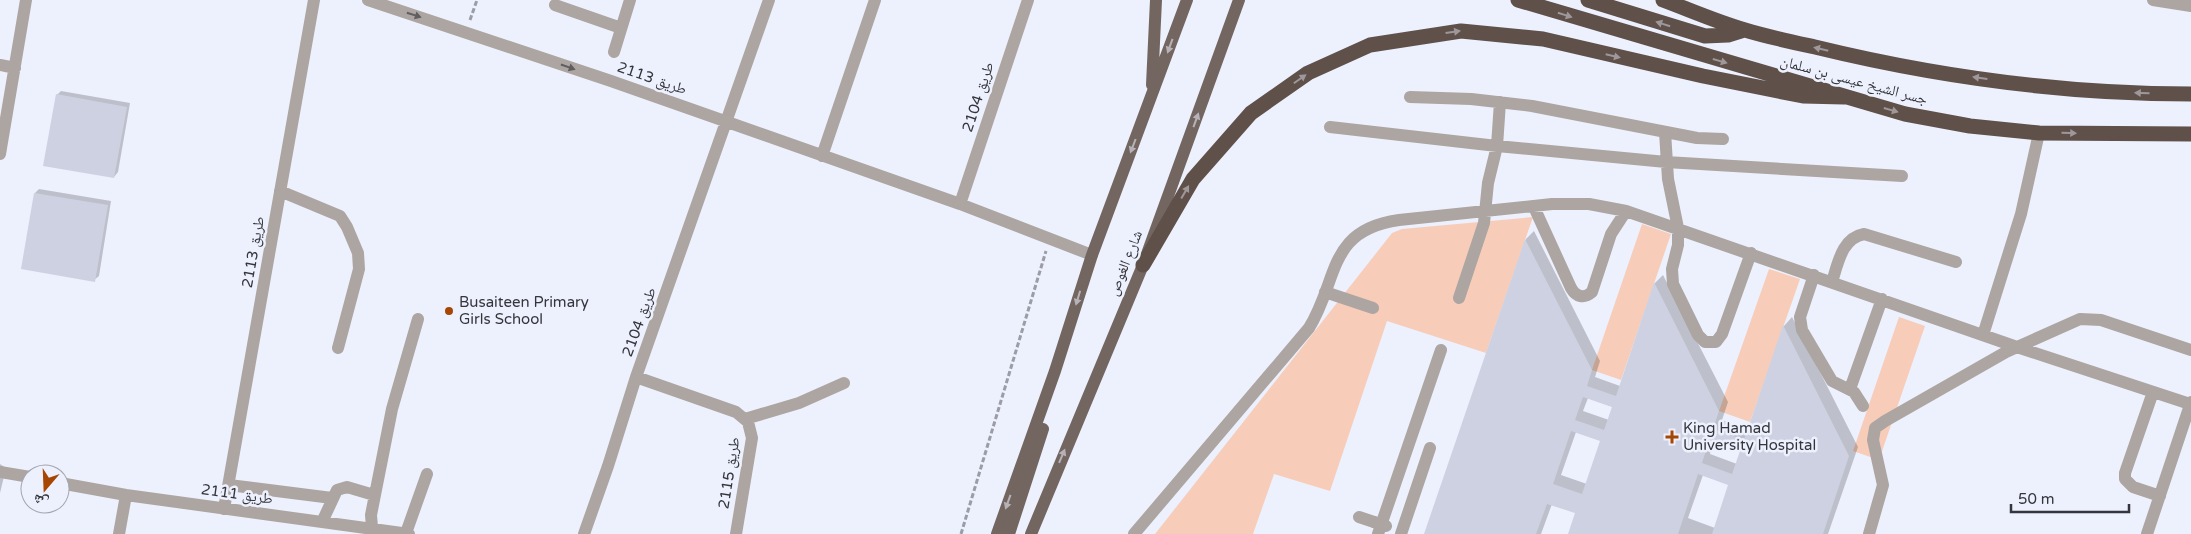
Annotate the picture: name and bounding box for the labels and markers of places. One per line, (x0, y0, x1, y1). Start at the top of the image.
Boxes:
place label: Busaiteen Primary Girls School (459, 293, 589, 328)
marker: Busaiteen Primary Girls School (443, 305, 455, 317)
place label: King Hamad University Hospital (1683, 419, 1816, 454)
marker: King Hamad University Hospital (1665, 430, 1679, 444)

